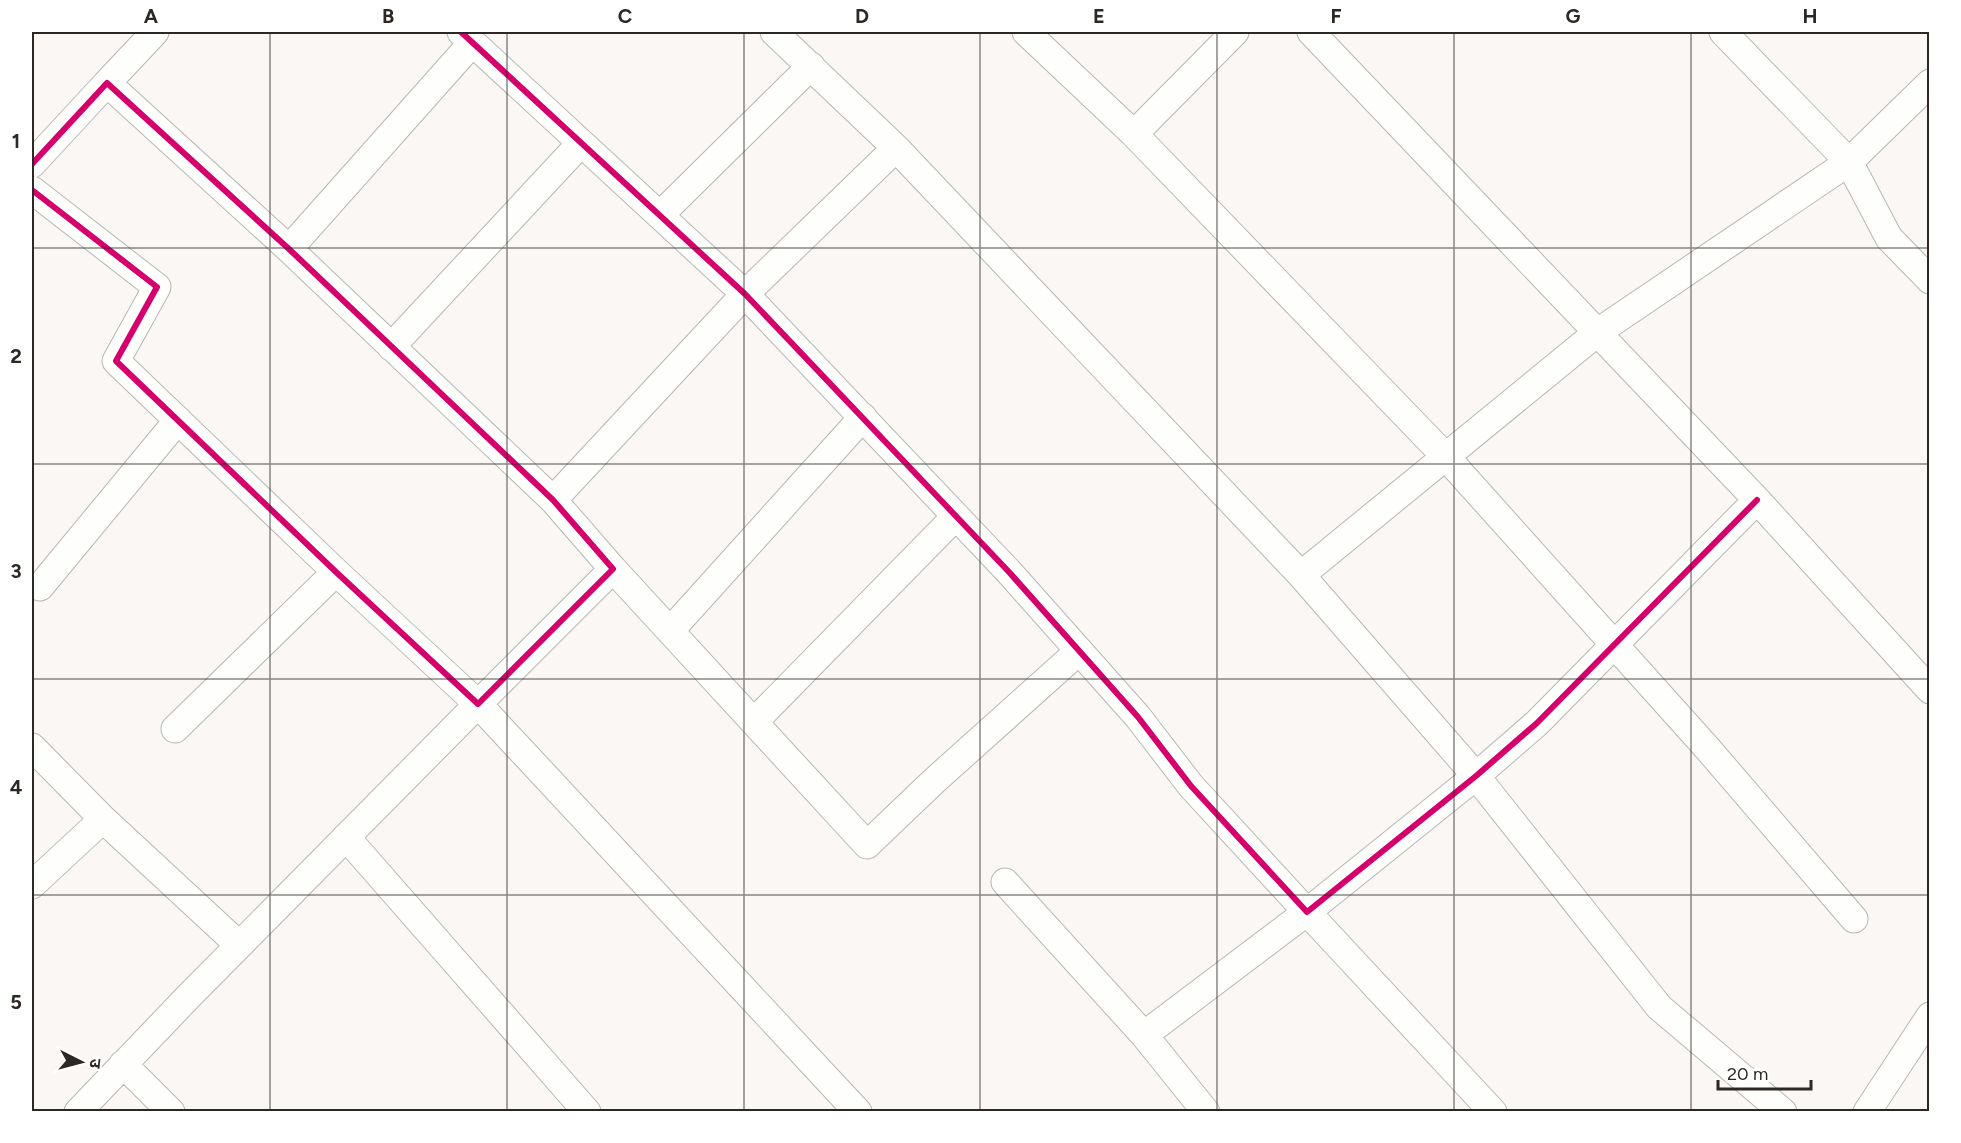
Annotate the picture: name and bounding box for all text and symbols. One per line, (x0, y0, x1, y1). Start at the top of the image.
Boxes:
text: A (144, 4, 159, 28)
text: B (382, 4, 394, 28)
text: C (618, 4, 632, 28)
text: D (855, 4, 869, 28)
text: E (1093, 4, 1105, 28)
text: F (1330, 4, 1342, 28)
text: G (1566, 4, 1581, 28)
text: H (1803, 4, 1818, 28)
text: 1 (12, 129, 20, 153)
text: 2 (10, 344, 22, 368)
text: 3 (10, 559, 22, 583)
text: 4 (10, 775, 23, 799)
text: 5 (10, 990, 22, 1014)
north arrow (51, 1032, 111, 1092)
scale bar (1718, 1053, 1811, 1091)
text: उ (85, 1058, 105, 1070)
text: 20 m (1727, 1063, 1768, 1085)

